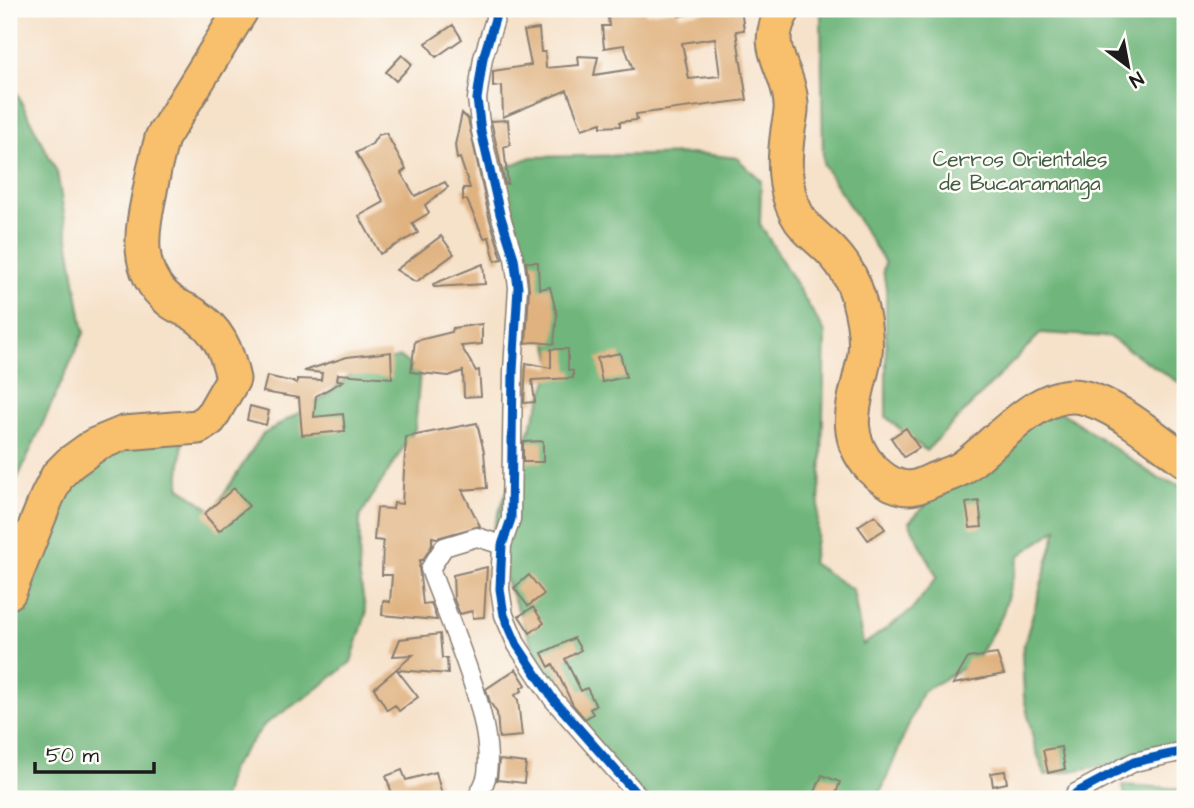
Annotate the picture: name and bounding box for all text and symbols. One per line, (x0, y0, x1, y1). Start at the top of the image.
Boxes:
north arrow (1092, 32, 1162, 102)
text: N (1124, 65, 1148, 94)
park label: Cerros Orientales de Bucaramanga (932, 145, 1108, 200)
scale bar (35, 731, 154, 775)
text: 50 m (46, 741, 100, 770)

